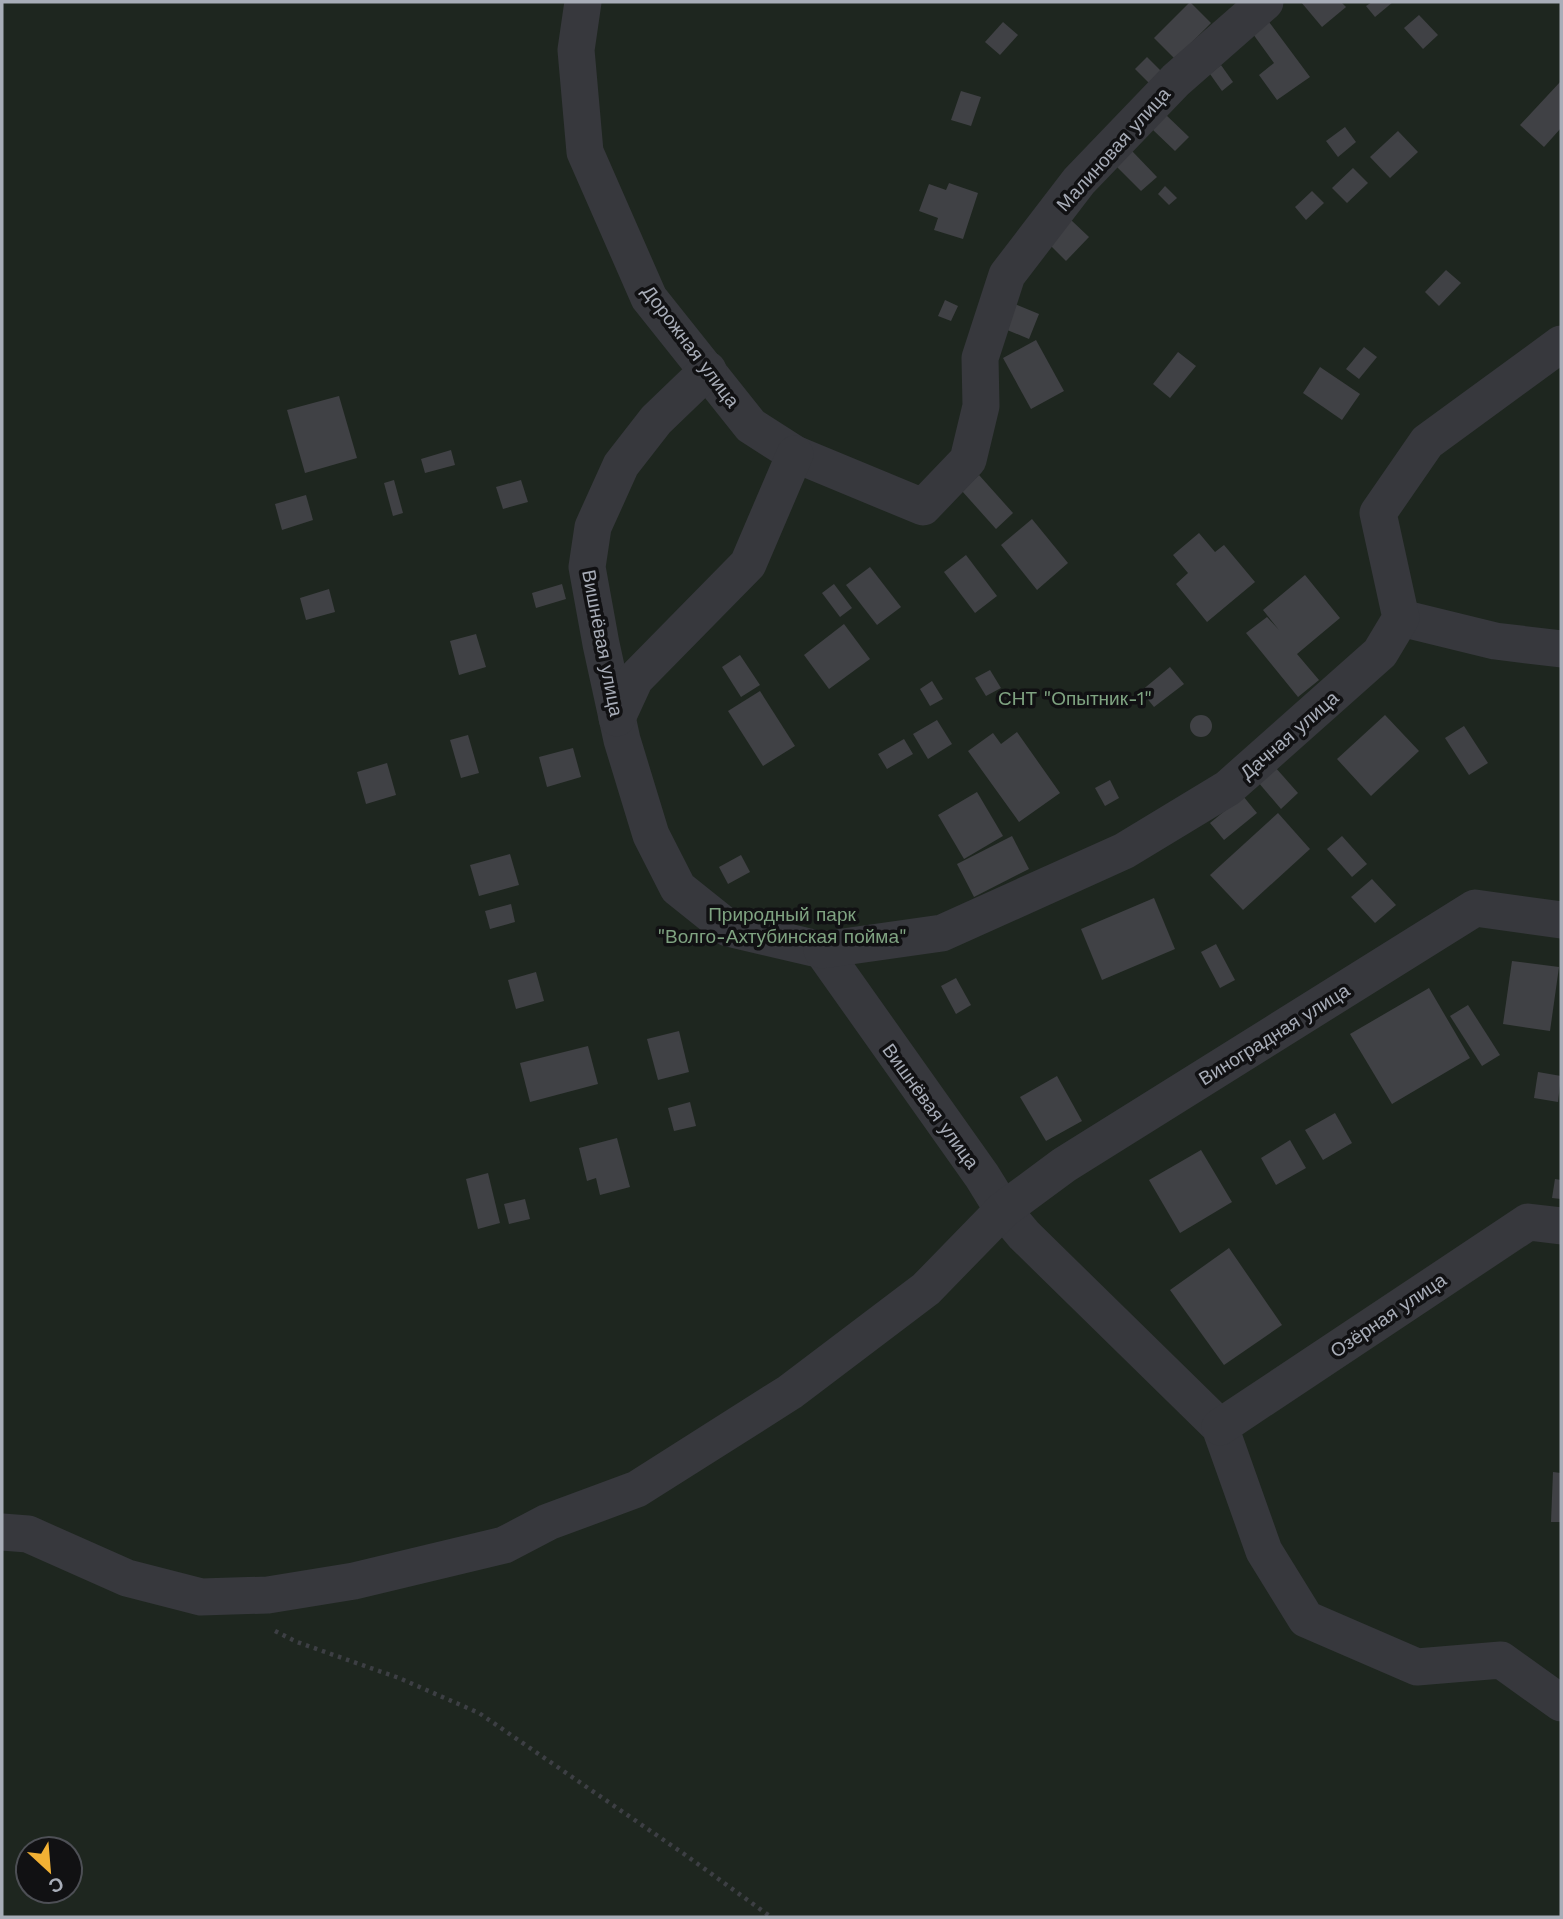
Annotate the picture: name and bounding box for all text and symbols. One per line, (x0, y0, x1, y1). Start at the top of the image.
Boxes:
street label: Малиновая улица (1052, 82, 1175, 216)
street label: Дорожная улица (637, 281, 744, 412)
street label: Вишнёвая улица (577, 568, 628, 719)
street label: Дачная улица (1235, 686, 1344, 784)
park label: СНТ "Опытник-1" (998, 687, 1152, 710)
park label: Природный парк "Волго-Ахтубинская пойма" (657, 903, 907, 948)
street label: Виноградная улица (1195, 978, 1354, 1090)
street label: Вишнёвая улица (877, 1039, 984, 1174)
street label: Озёрная улица (1326, 1268, 1451, 1363)
north arrow (14, 1835, 84, 1905)
text: С (45, 1871, 67, 1898)

